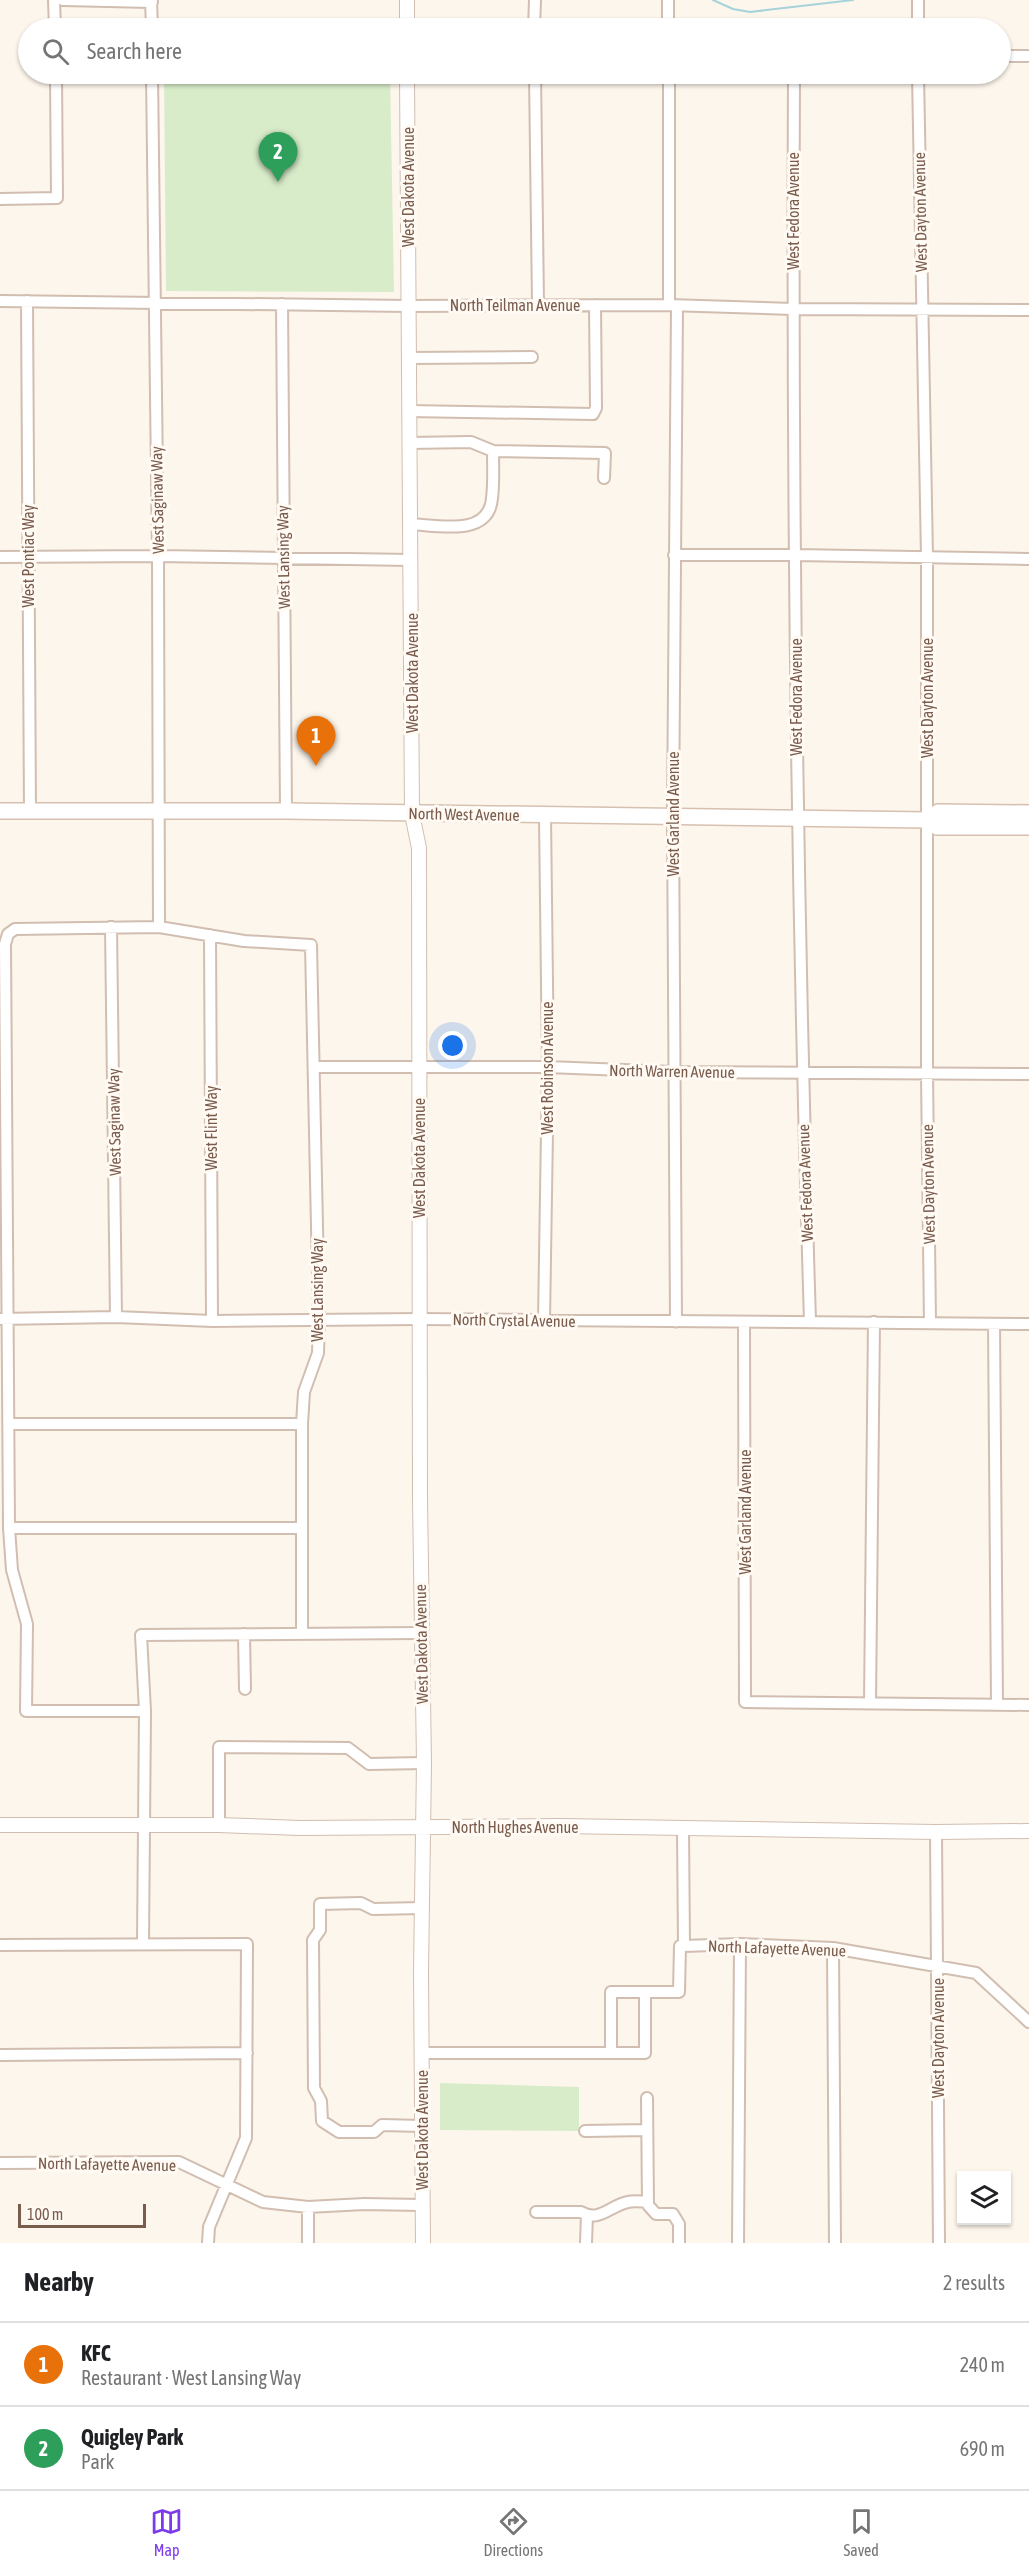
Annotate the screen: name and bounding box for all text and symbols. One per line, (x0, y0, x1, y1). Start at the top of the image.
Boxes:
search box (18, 18, 1011, 84)
icon: search (39, 35, 72, 68)
text: Search here (87, 38, 182, 64)
street label: West Dakota Avenue (399, 127, 417, 247)
pin: 2 (258, 132, 298, 182)
street label: West Fedora Avenue (784, 152, 802, 270)
street label: West Dayton Avenue (910, 152, 931, 272)
street label: North Teilman Avenue (450, 296, 580, 314)
street label: West Saginaw Way (147, 446, 168, 554)
street label: West Pontiac Way (19, 504, 38, 607)
street label: West Lansing Way (273, 505, 294, 609)
street label: West Dakota Avenue (403, 613, 421, 733)
street label: West Fedora Avenue (787, 638, 805, 756)
street label: West Dayton Avenue (918, 638, 937, 758)
pin: 1 (296, 716, 336, 766)
street label: West Garland Avenue (664, 752, 682, 876)
street label: North West Avenue (408, 804, 520, 824)
street label: West Robinson Avenue (538, 1002, 556, 1134)
your location (438, 1031, 467, 1060)
street label: North Warren Avenue (609, 1061, 735, 1081)
street label: West Saginaw Way (104, 1068, 125, 1176)
street label: West Flint Way (202, 1085, 221, 1170)
street label: West Dakota Avenue (410, 1098, 428, 1218)
street label: West Fedora Avenue (794, 1124, 816, 1242)
street label: West Dayton Avenue (918, 1124, 939, 1244)
street label: West Lansing Way (308, 1238, 327, 1342)
street label: North Crystal Avenue (452, 1310, 576, 1331)
street label: West Garland Avenue (736, 1450, 754, 1574)
street label: West Dakota Avenue (411, 1584, 431, 1704)
street label: North Hughes Avenue (451, 1818, 579, 1837)
street label: North Lafayette Avenue (708, 1937, 846, 1960)
street label: West Dayton Avenue (929, 1978, 948, 2098)
street label: West Dakota Avenue (413, 2070, 431, 2190)
street label: North Lafayette Avenue (38, 2154, 176, 2175)
map controls (957, 2171, 1011, 2225)
button: layers (957, 2171, 1011, 2225)
scale bar (18, 2201, 146, 2228)
text: 100 m (27, 2205, 63, 2223)
text: Nearby (24, 2267, 94, 2297)
text: 2 results (943, 2271, 1005, 2294)
text: KFC (81, 2340, 111, 2366)
text: 1 (39, 2353, 48, 2376)
text: 240 m (960, 2353, 1005, 2376)
text: Restaurant · West Lansing Way (81, 2366, 301, 2389)
text: Quigley Park (81, 2424, 183, 2450)
text: 2 (39, 2437, 48, 2460)
text: 690 m (960, 2437, 1005, 2460)
text: Park (81, 2450, 114, 2473)
tab: Map (150, 2505, 183, 2559)
tab: Directions (483, 2505, 543, 2559)
tab: Saved (843, 2505, 879, 2559)

